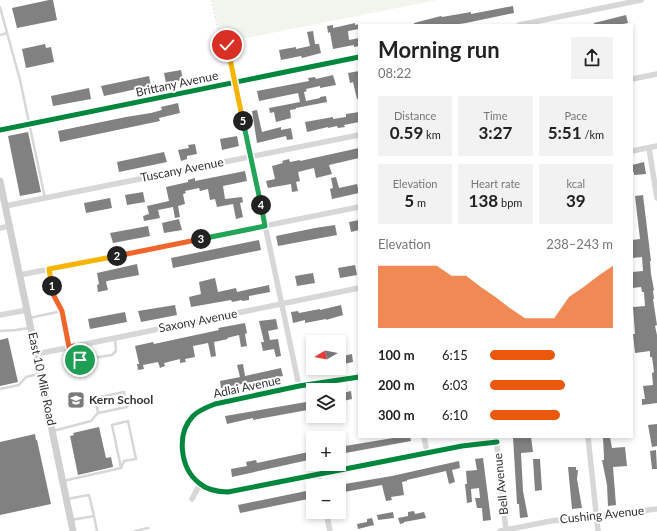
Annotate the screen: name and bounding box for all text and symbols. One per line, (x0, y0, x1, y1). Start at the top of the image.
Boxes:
pin (210, 28, 244, 62)
icon: check (216, 34, 238, 56)
text: Morning run (378, 36, 500, 63)
button: share (571, 37, 613, 79)
text: 08:22 (378, 65, 411, 81)
street label: Brittany Avenue (134, 67, 219, 100)
text: Distance (394, 109, 436, 122)
text: Time (484, 109, 507, 122)
text: Pace (564, 109, 587, 122)
pin: 5 (233, 111, 253, 131)
text: 5 (240, 114, 246, 127)
text: 0.59 (390, 122, 423, 143)
text: 3:27 (479, 122, 512, 143)
text: 5:51 (548, 122, 582, 143)
text: km (423, 128, 441, 141)
text: /km (582, 128, 604, 141)
street label: Tuscany Avenue (139, 154, 225, 185)
text: Elevation (393, 177, 438, 190)
text: Heart rate (471, 177, 520, 190)
text: kcal (567, 177, 585, 190)
text: 5 (404, 190, 414, 211)
text: 138 (469, 190, 498, 211)
text: 39 (566, 190, 586, 211)
pin: 4 (251, 195, 271, 215)
text: m (414, 196, 426, 209)
text: bpm (498, 196, 522, 209)
text: 4 (258, 198, 264, 211)
pin: 3 (191, 229, 211, 249)
text: 3 (198, 232, 204, 245)
text: Elevation (378, 236, 431, 252)
text: 238–243 m (546, 236, 613, 252)
pin: 2 (107, 246, 127, 266)
text: 2 (114, 249, 120, 262)
pin: 1 (42, 276, 62, 296)
text: 1 (49, 279, 55, 292)
street label: Saxony Avenue (157, 306, 238, 335)
street label: East 10 Mile Road (25, 331, 60, 427)
north arrow (306, 335, 346, 375)
map controls (306, 335, 346, 519)
pin (63, 343, 97, 377)
text: 100 m (378, 347, 415, 363)
text: 6:15 (442, 347, 468, 363)
icon: arrive (69, 349, 91, 371)
street label: Adlai Avenue (212, 372, 282, 401)
text: 200 m (378, 377, 415, 393)
text: 6:03 (442, 377, 468, 393)
button: layers (306, 383, 346, 423)
school or university icon: Kern School (66, 390, 86, 410)
place label: Kern School (89, 392, 153, 407)
text: 300 m (378, 407, 415, 423)
text: 6:10 (442, 407, 468, 423)
button: + (306, 431, 346, 471)
street label: Bell Avenue (490, 452, 511, 516)
button: − (306, 479, 346, 519)
street label: Cushing Avenue (559, 503, 645, 526)

